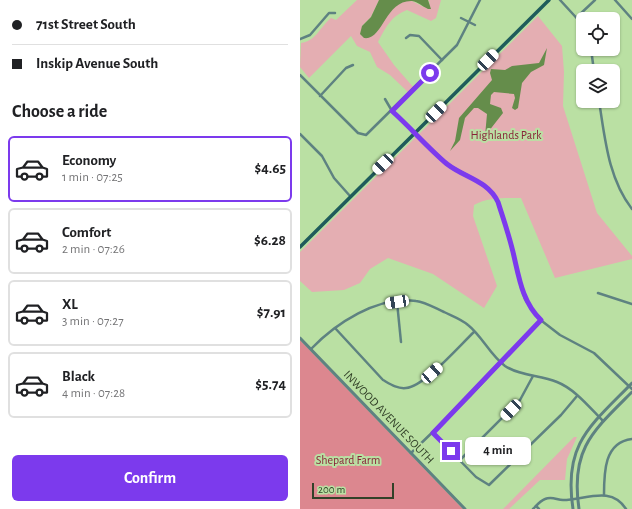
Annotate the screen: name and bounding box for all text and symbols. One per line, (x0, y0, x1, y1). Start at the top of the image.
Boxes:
map controls (576, 12, 620, 108)
button: locate (576, 12, 620, 56)
text: 71st Street South (36, 17, 136, 32)
car (475, 47, 501, 73)
text: Inskip Avenue South (36, 56, 158, 71)
route start (421, 64, 439, 82)
button: layers (576, 64, 620, 108)
car (423, 99, 449, 125)
text: Choose a ride (12, 103, 107, 121)
park label: Highlands Park (470, 129, 542, 141)
icon: car (14, 151, 50, 187)
car (370, 151, 396, 177)
text: Economy (62, 153, 116, 168)
text: $4.65 (255, 161, 286, 176)
text: 1 min · 07:25 (62, 171, 123, 184)
icon: car (14, 223, 50, 259)
text: Comfort (62, 225, 111, 240)
text: $6.28 (254, 233, 286, 248)
text: 2 min · 07:26 (62, 243, 125, 256)
car (384, 294, 410, 310)
icon: car (14, 295, 50, 331)
text: XL (62, 297, 78, 312)
text: $7.91 (257, 305, 286, 320)
text: 3 min · 07:27 (62, 315, 124, 328)
car (419, 361, 445, 385)
icon: car (14, 367, 50, 403)
street label: INWOOD AVENUE SOUTH (342, 368, 436, 466)
text: Black (62, 369, 95, 384)
text: $5.74 (255, 377, 286, 392)
text: 4 min · 07:28 (62, 387, 125, 400)
car (498, 397, 524, 423)
callout: 4 min (465, 437, 531, 465)
route end (442, 442, 460, 460)
text: 4 min (483, 444, 513, 457)
park label: Shepard Farm (316, 454, 380, 466)
button: Confirm (12, 455, 288, 501)
scale bar (312, 481, 394, 500)
text: 200 m (318, 484, 345, 495)

